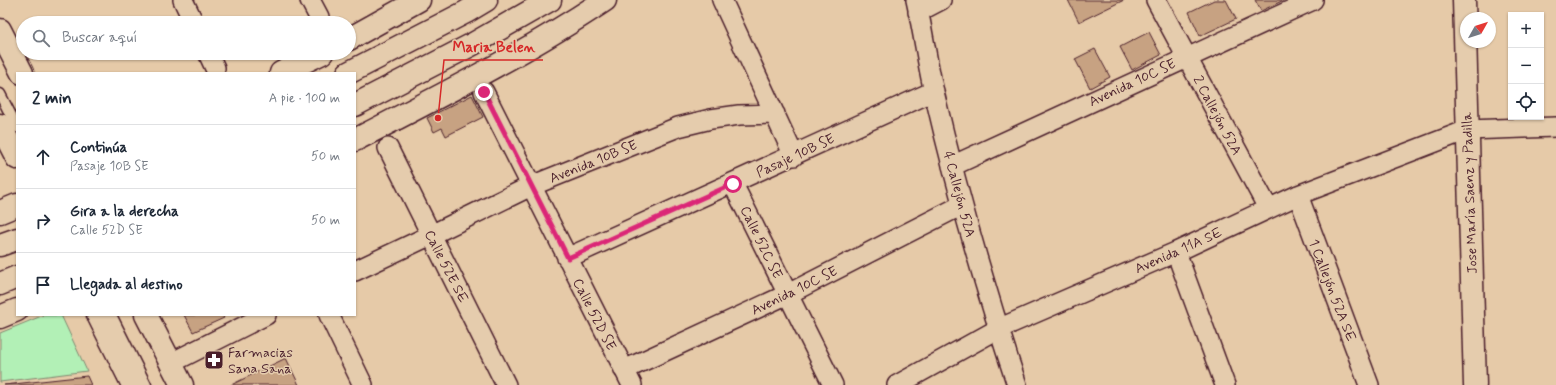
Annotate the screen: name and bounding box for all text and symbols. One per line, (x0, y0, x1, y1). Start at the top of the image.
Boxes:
north arrow (1460, 12, 1496, 48)
map controls (1508, 12, 1544, 120)
button: + (1508, 12, 1544, 48)
search box (16, 16, 356, 60)
icon: search (30, 27, 52, 49)
text: Buscar aquí (62, 28, 137, 48)
callout: Maria Belen (444, 33, 543, 60)
text: Maria Belen (452, 38, 536, 58)
button: − (1508, 48, 1544, 84)
street label: Avenida 10C SE (1086, 55, 1179, 111)
street label: 2 Callejón 52A (1189, 73, 1246, 158)
route end (475, 83, 493, 101)
button: locate (1508, 84, 1544, 120)
text: 2 min (32, 87, 72, 109)
text: A pie · 100 m (269, 90, 340, 107)
street label: Jose María Saenz y Padilla (1458, 111, 1482, 274)
street label: Pasaje 10B SE (753, 130, 838, 182)
street label: Avenida 10B SE (547, 136, 640, 188)
text: Continúa (70, 138, 127, 158)
icon: ahead (32, 146, 54, 168)
text: 50 m (311, 148, 340, 165)
street label: 4 Callejón 52A (939, 149, 979, 239)
text: Pasaje 10B SE (70, 158, 149, 175)
route start (724, 175, 742, 193)
text: Gira a la derecha (70, 202, 179, 222)
street label: Calle 52C SE (736, 203, 786, 282)
icon: right (32, 210, 54, 232)
text: 50 m (311, 212, 340, 229)
text: Calle 52D SE (70, 222, 143, 239)
street label: Avenida 11A SE (1132, 224, 1225, 278)
street label: Calle 52E SE (420, 227, 472, 306)
street label: 1 Callejón 52A SE (1304, 237, 1360, 344)
street label: Avenida 10C SE (748, 262, 841, 320)
icon: arrive (32, 274, 54, 296)
text: Llegada al destino (70, 275, 183, 295)
street label: Calle 52D SE (568, 275, 620, 353)
place label: Farmacias Sana Sana (228, 344, 293, 378)
pharmacy icon: Farmacias Sana Sana (203, 349, 225, 371)

